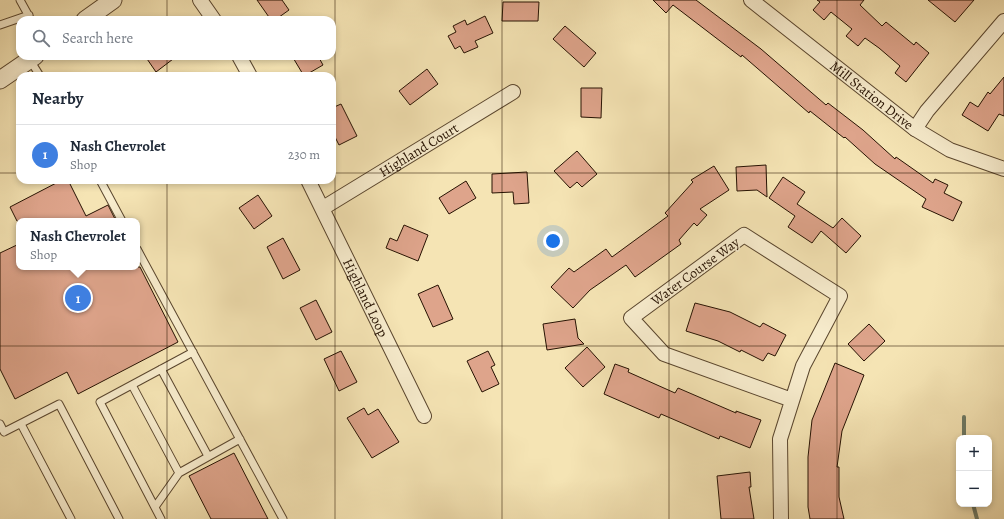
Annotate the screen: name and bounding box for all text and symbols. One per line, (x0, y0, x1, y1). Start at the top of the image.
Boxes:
search box (16, 16, 336, 60)
icon: search (30, 27, 52, 49)
text: Search here (62, 28, 133, 48)
street label: Mill Station Drive (826, 57, 917, 134)
text: Nearby (32, 87, 83, 110)
street label: Highland Court (376, 118, 462, 182)
text: Nash Chevrolet (70, 136, 166, 156)
text: 1 (43, 146, 47, 163)
text: 230 m (288, 146, 320, 163)
text: Shop (70, 156, 97, 173)
popup (16, 218, 140, 270)
text: Nash Chevrolet (30, 226, 126, 246)
your location (543, 231, 563, 251)
street label: Water Course Way (646, 232, 744, 311)
text: Shop (30, 246, 57, 263)
street label: Highland Loop (338, 255, 393, 340)
pin: 1 (65, 283, 91, 313)
map controls (956, 435, 992, 507)
button: + (956, 435, 992, 471)
button: − (956, 471, 992, 507)

